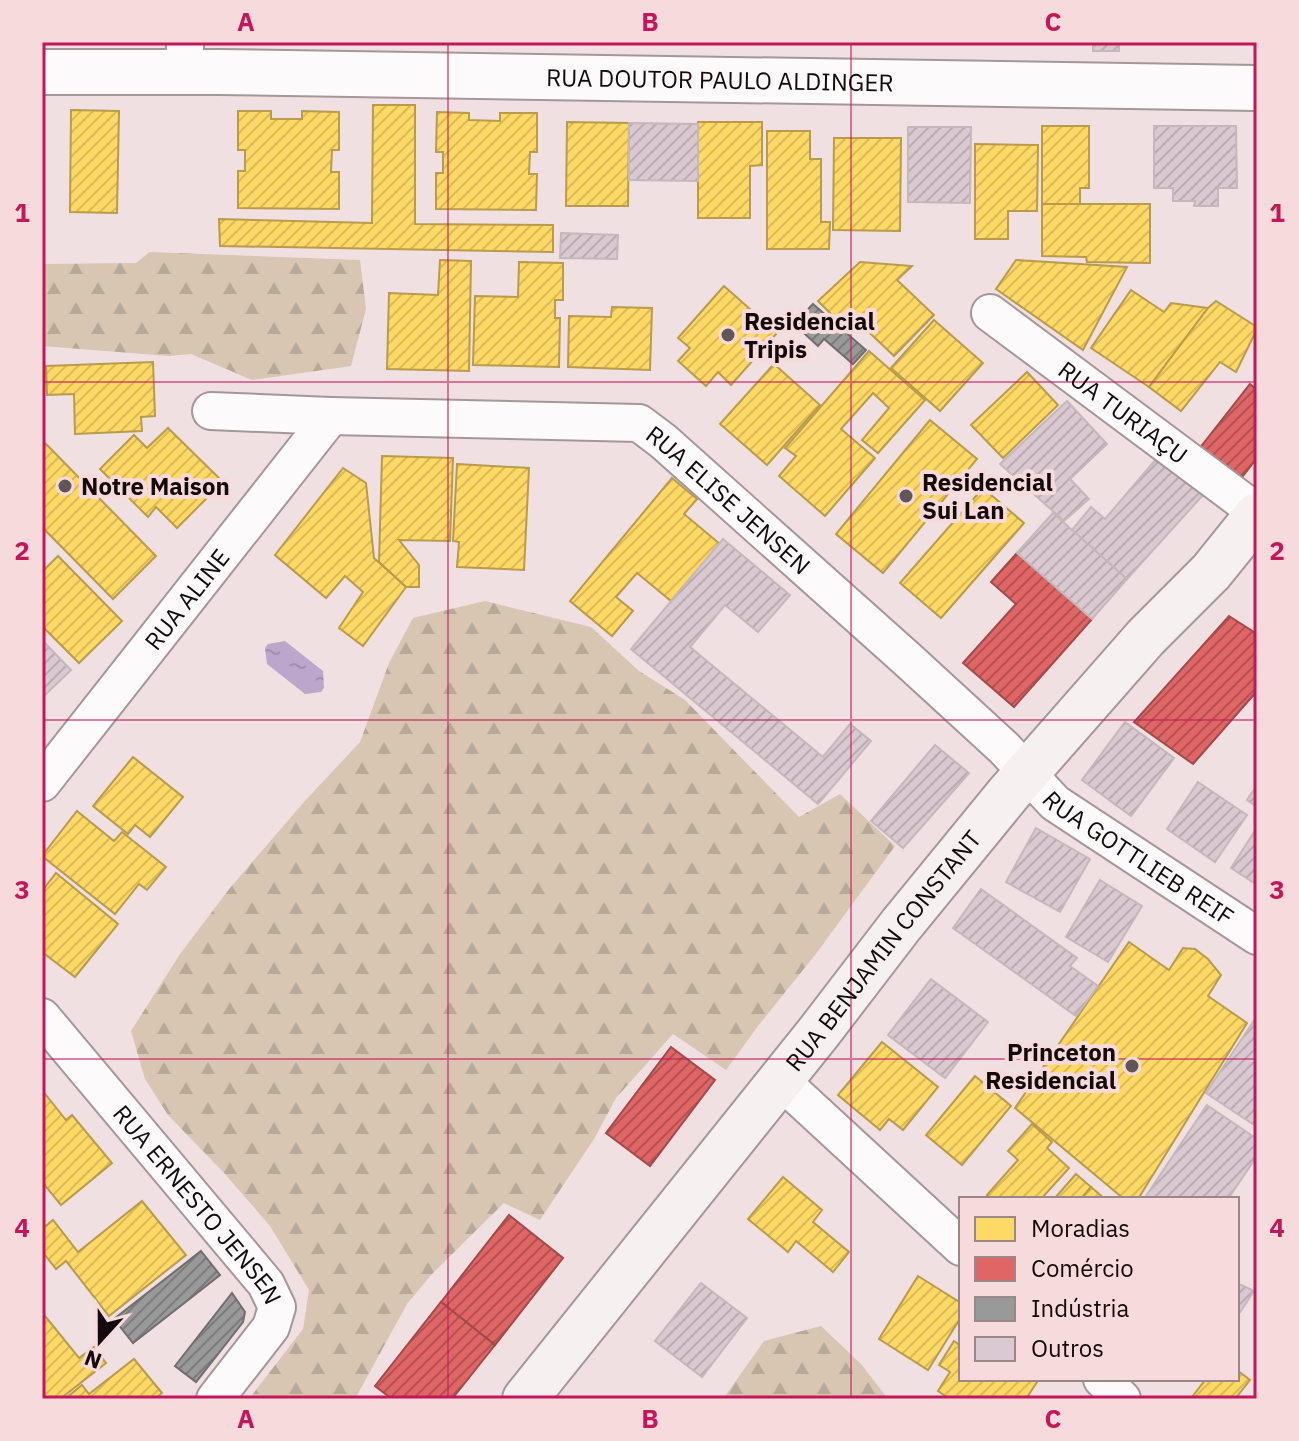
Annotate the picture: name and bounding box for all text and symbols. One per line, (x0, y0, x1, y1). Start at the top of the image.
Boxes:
text: A (237, 4, 255, 38)
text: B (641, 4, 659, 38)
text: C (1045, 4, 1062, 38)
street label: RUA DOUTOR PAULO ALDINGER (546, 61, 894, 98)
text: 1 (14, 195, 30, 229)
text: 1 (1269, 195, 1285, 229)
place label: Residencial Tripis (744, 305, 875, 365)
marker: Residencial Tripis (719, 326, 737, 344)
street label: RUA TURIAÇU (1052, 354, 1194, 471)
street label: RUA ELISE JENSEN (640, 418, 817, 581)
place label: Residencial Sui Lan (922, 466, 1053, 526)
place label: Notre Maison (81, 470, 230, 502)
marker: Notre Maison (56, 477, 74, 495)
marker: Residencial Sui Lan (897, 487, 915, 505)
text: 2 (14, 533, 30, 567)
text: 2 (1269, 533, 1285, 567)
street label: RUA ALINE (137, 542, 236, 656)
street label: RUA GOTTLIEB REIF (1036, 784, 1240, 933)
street label: RUA BENJAMIN CONSTANT (778, 823, 988, 1077)
text: 3 (14, 872, 30, 906)
text: 3 (1269, 872, 1285, 906)
place label: Princeton Residencial (985, 1036, 1116, 1096)
marker: Princeton Residencial (1123, 1057, 1141, 1075)
street label: RUA ERNESTO JENSEN (106, 1098, 289, 1309)
legend (959, 1197, 1239, 1381)
text: 4 (14, 1210, 30, 1244)
text: 4 (1269, 1210, 1285, 1244)
text: Moradias (1031, 1212, 1130, 1244)
text: Comércio (1031, 1252, 1134, 1284)
text: Indústria (1031, 1292, 1130, 1324)
north arrow (60, 1301, 140, 1381)
text: Outros (1031, 1332, 1104, 1364)
text: N (80, 1344, 105, 1377)
text: A (237, 1401, 255, 1435)
text: B (641, 1401, 659, 1435)
text: C (1045, 1401, 1062, 1435)

